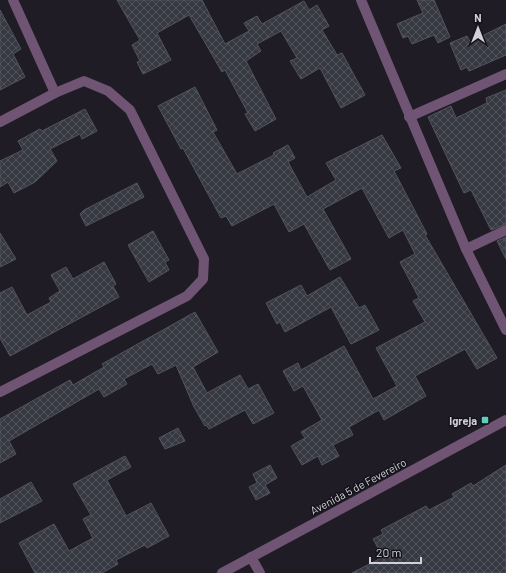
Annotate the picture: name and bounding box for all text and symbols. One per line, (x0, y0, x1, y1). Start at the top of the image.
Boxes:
north arrow (458, 8, 498, 48)
text: N (474, 11, 482, 24)
place label: Igreja (449, 414, 477, 427)
marker: Igreja (480, 415, 490, 425)
street label: Avenida 5 de Fevereiro (308, 455, 408, 517)
scale bar (370, 539, 421, 565)
text: 20 m (376, 545, 402, 559)

